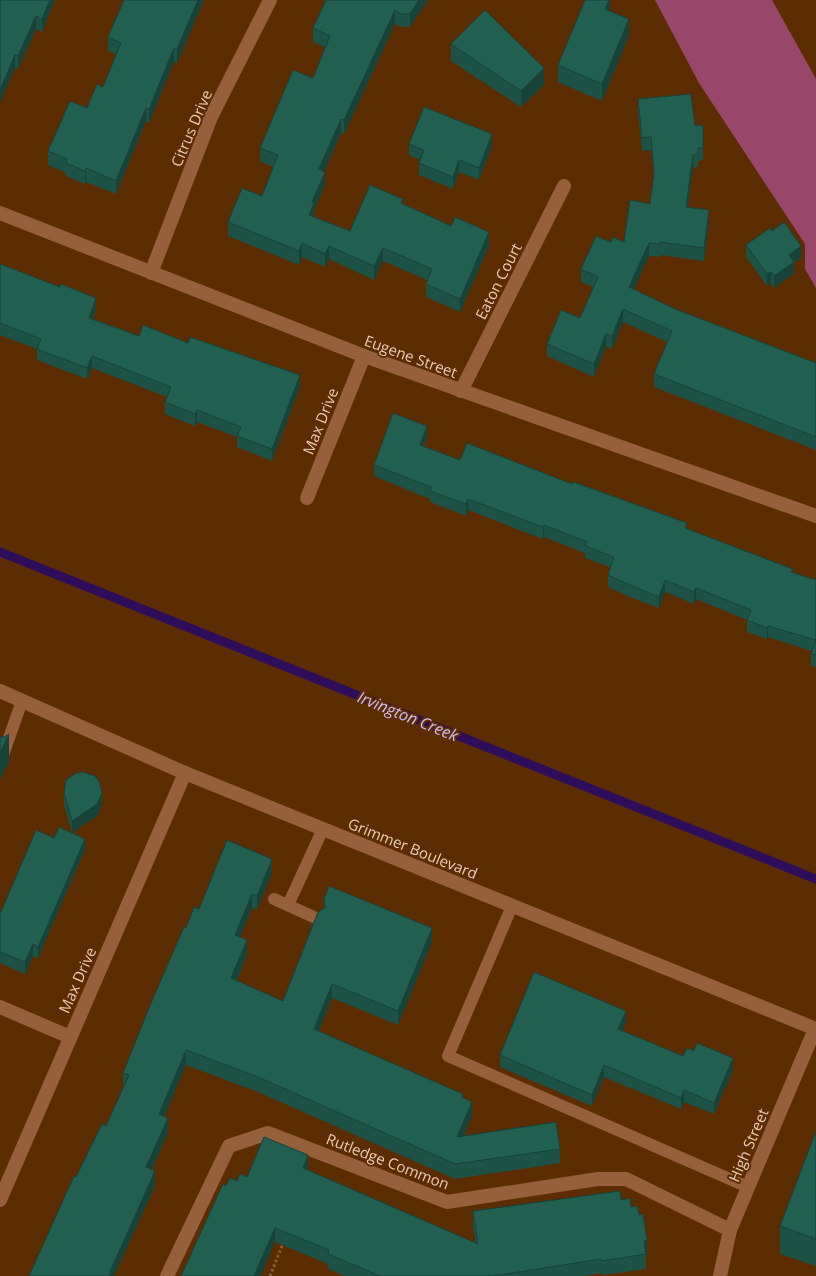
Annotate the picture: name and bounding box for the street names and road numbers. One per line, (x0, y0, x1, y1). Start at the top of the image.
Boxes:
street label: Citrus Drive (166, 86, 216, 170)
street label: Eaton Court (470, 239, 526, 323)
street label: Eugene Street (362, 330, 460, 382)
street label: Max Drive (298, 385, 342, 457)
street label: Grimmer Boulevard (345, 813, 481, 883)
street label: Max Drive (54, 944, 100, 1016)
street label: High Street (724, 1105, 772, 1185)
street label: Rutledge Common (324, 1128, 452, 1194)

